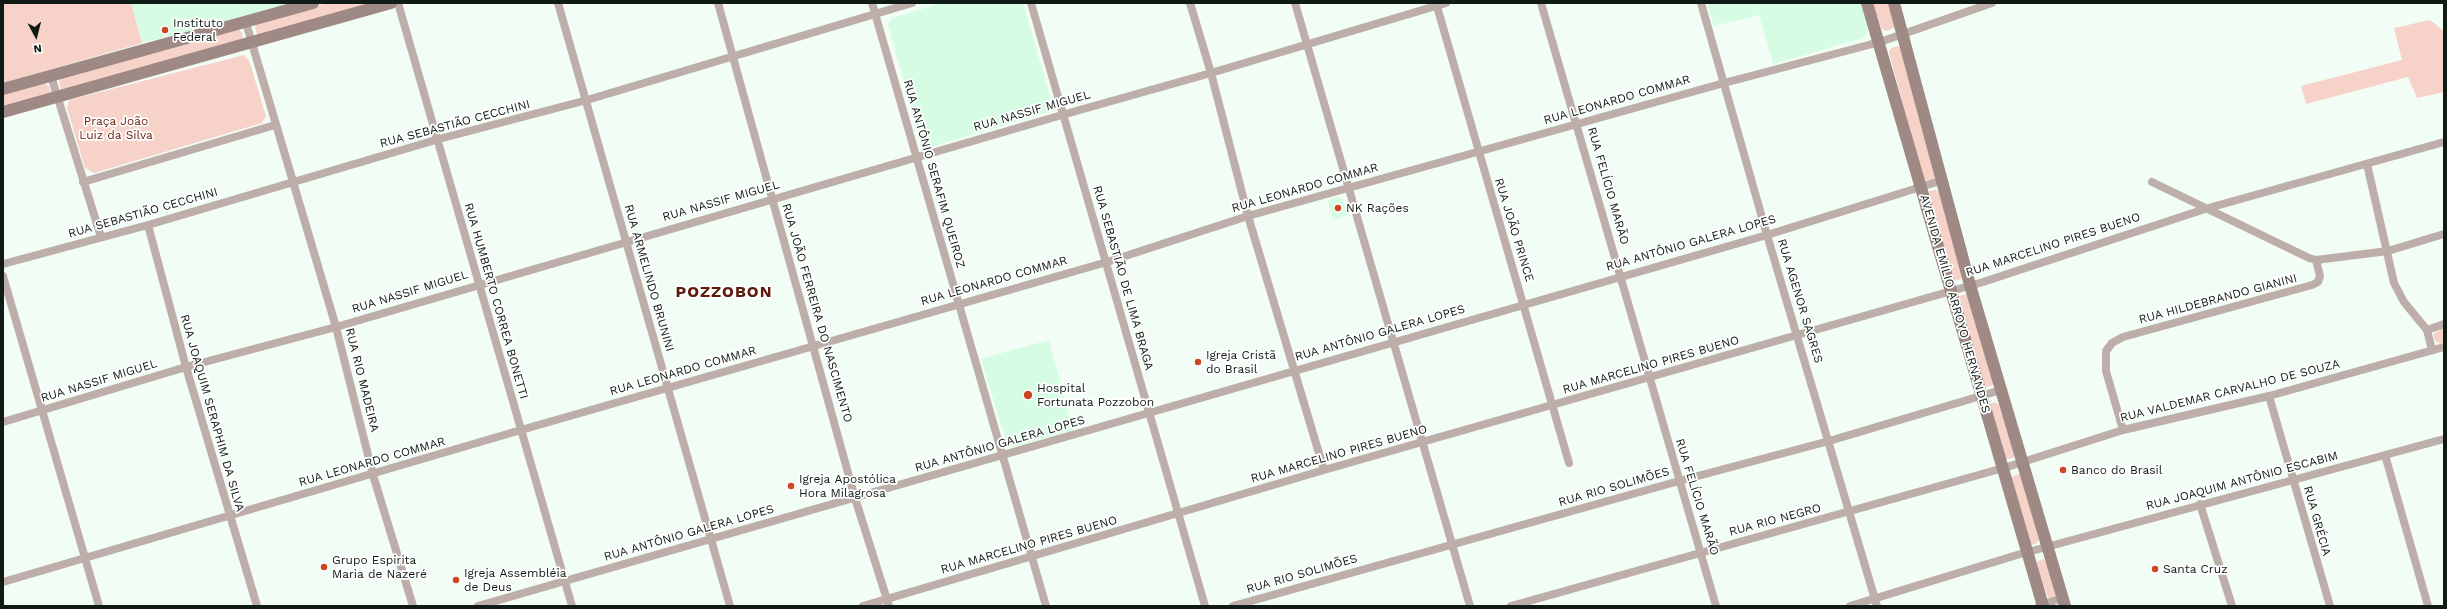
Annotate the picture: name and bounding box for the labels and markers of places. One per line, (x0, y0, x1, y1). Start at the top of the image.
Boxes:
place label: Instituto Federal (173, 16, 223, 44)
marker: Instituto Federal (160, 25, 170, 35)
place label: NK Rações (1346, 201, 1409, 215)
marker: NK Rações (1333, 203, 1343, 213)
place label: Igreja Cristã do Brasil (1206, 348, 1276, 376)
marker: Igreja Cristã do Brasil (1193, 357, 1203, 367)
place label: Hospital Fortunata Pozzobon (1037, 381, 1154, 409)
marker: Hospital Fortunata Pozzobon (1022, 389, 1034, 401)
place label: Banco do Brasil (2071, 463, 2162, 477)
marker: Banco do Brasil (2058, 465, 2068, 475)
place label: Igreja Apostólica Hora Milagrosa (799, 472, 896, 500)
marker: Igreja Apostólica Hora Milagrosa (786, 481, 796, 491)
place label: Grupo Espirita Maria de Nazeré (332, 553, 427, 581)
marker: Grupo Espirita Maria de Nazeré (319, 562, 329, 572)
place label: Santa Cruz (2163, 562, 2228, 576)
marker: Santa Cruz (2150, 564, 2160, 574)
place label: Igreja Assembléia de Deus (464, 566, 566, 594)
marker: Igreja Assembléia de Deus (451, 575, 461, 585)

